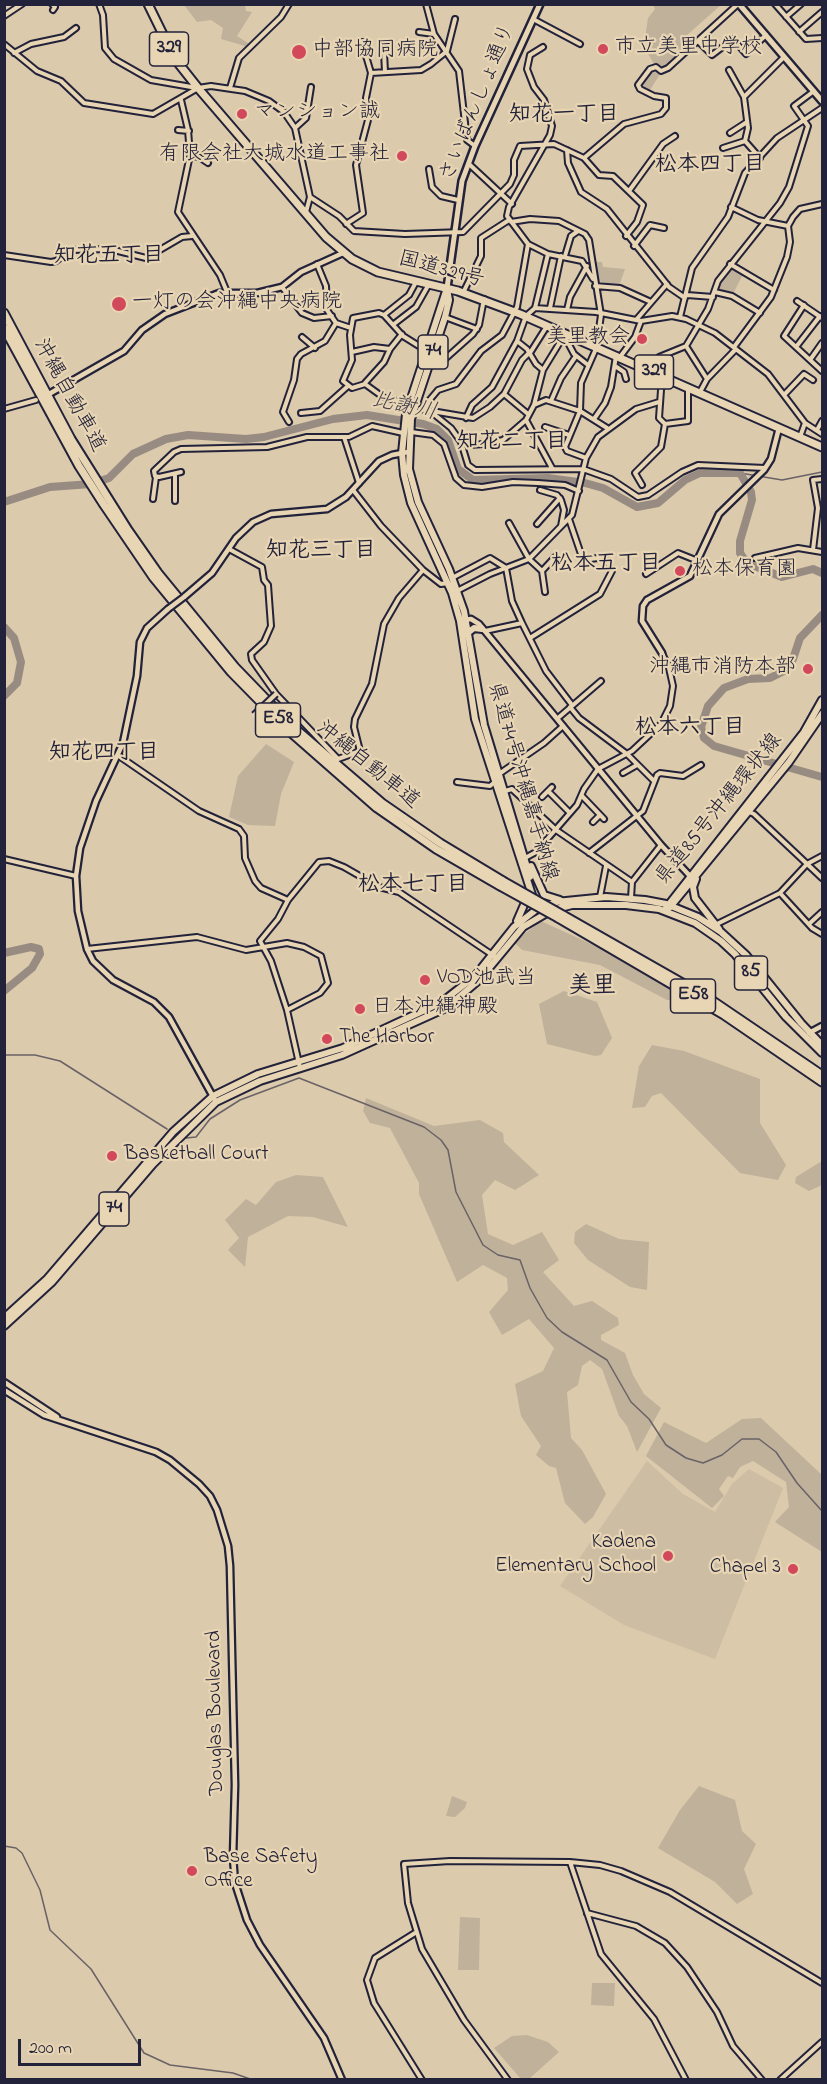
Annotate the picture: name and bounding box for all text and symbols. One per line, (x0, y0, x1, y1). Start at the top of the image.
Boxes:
street label: さいばんしょ通り (436, 20, 522, 186)
road number: 329 (150, 32, 188, 66)
place label: 市立美里中学校 (615, 36, 762, 62)
place label: 中部協同病院 (312, 39, 438, 65)
marker: 市立美里中学校 (596, 42, 610, 56)
marker: 中部協同病院 (290, 43, 308, 61)
place label: マンション誠 (254, 101, 380, 127)
district label: 知花一丁目 (509, 103, 619, 129)
marker: マンション誠 (235, 107, 249, 121)
place label: 有限会社大城水道工事社 (159, 143, 390, 169)
marker: 有限会社大城水道工事社 (395, 149, 409, 163)
district label: 松本四丁目 (655, 153, 765, 179)
district label: 知花五丁目 (54, 244, 164, 270)
street label: 国道329号 (395, 247, 487, 295)
place label: 一灯の会沖縄中央病院 (132, 291, 342, 317)
marker: 一灯の会沖縄中央病院 (110, 295, 128, 313)
place label: 美里教会 (546, 326, 630, 352)
marker: 美里教会 (635, 332, 649, 346)
street label: 沖縄自動車道 (26, 335, 110, 457)
road number: 74 (418, 335, 448, 369)
road number: 329 (634, 355, 674, 389)
water label: 比謝川 (369, 388, 439, 428)
district label: 知花二丁目 (457, 430, 567, 456)
district label: 知花三丁目 (266, 539, 376, 565)
district label: 松本五丁目 (551, 552, 661, 578)
place label: 松本保育園 (692, 558, 797, 584)
marker: 松本保育園 (673, 564, 687, 578)
place label: 沖縄市消防本部 (649, 656, 796, 682)
marker: 沖縄市消防本部 (801, 662, 815, 676)
street label: 県道74号沖縄嘉手納線 (480, 679, 562, 885)
road number: E58 (256, 703, 300, 737)
district label: 松本六丁目 (635, 716, 745, 742)
street label: 沖縄自動車道 (310, 717, 424, 815)
street label: 県道85号沖縄環状線 (651, 729, 789, 891)
district label: 知花四丁目 (49, 741, 159, 767)
district label: 松本七丁目 (358, 873, 468, 899)
road number: 85 (734, 956, 768, 990)
place label: VOD池武当 (437, 967, 536, 993)
marker: VOD池武当 (418, 973, 432, 987)
district label: 美里 (568, 974, 616, 1002)
road number: E58 (670, 979, 716, 1013)
place label: 日本沖縄神殿 (372, 996, 498, 1022)
marker: 日本沖縄神殿 (353, 1002, 367, 1016)
place label: The Harbor (339, 1026, 434, 1052)
marker: The Harbor (320, 1032, 334, 1046)
place label: Basketball Court (124, 1143, 269, 1169)
marker: Basketball Court (105, 1149, 119, 1163)
road number: 74 (99, 1192, 129, 1226)
place label: Kadena Elementary School (495, 1531, 656, 1581)
marker: Kadena Elementary School (661, 1549, 675, 1563)
place label: Chapel 3 (710, 1556, 781, 1582)
marker: Chapel 3 (786, 1562, 800, 1576)
street label: Douglas Boulevard (203, 1630, 231, 1796)
place label: Base Safety Office (204, 1846, 318, 1896)
marker: Base Safety Office (185, 1864, 199, 1878)
scale bar (21, 2027, 144, 2065)
text: 200 m (29, 2036, 72, 2062)

